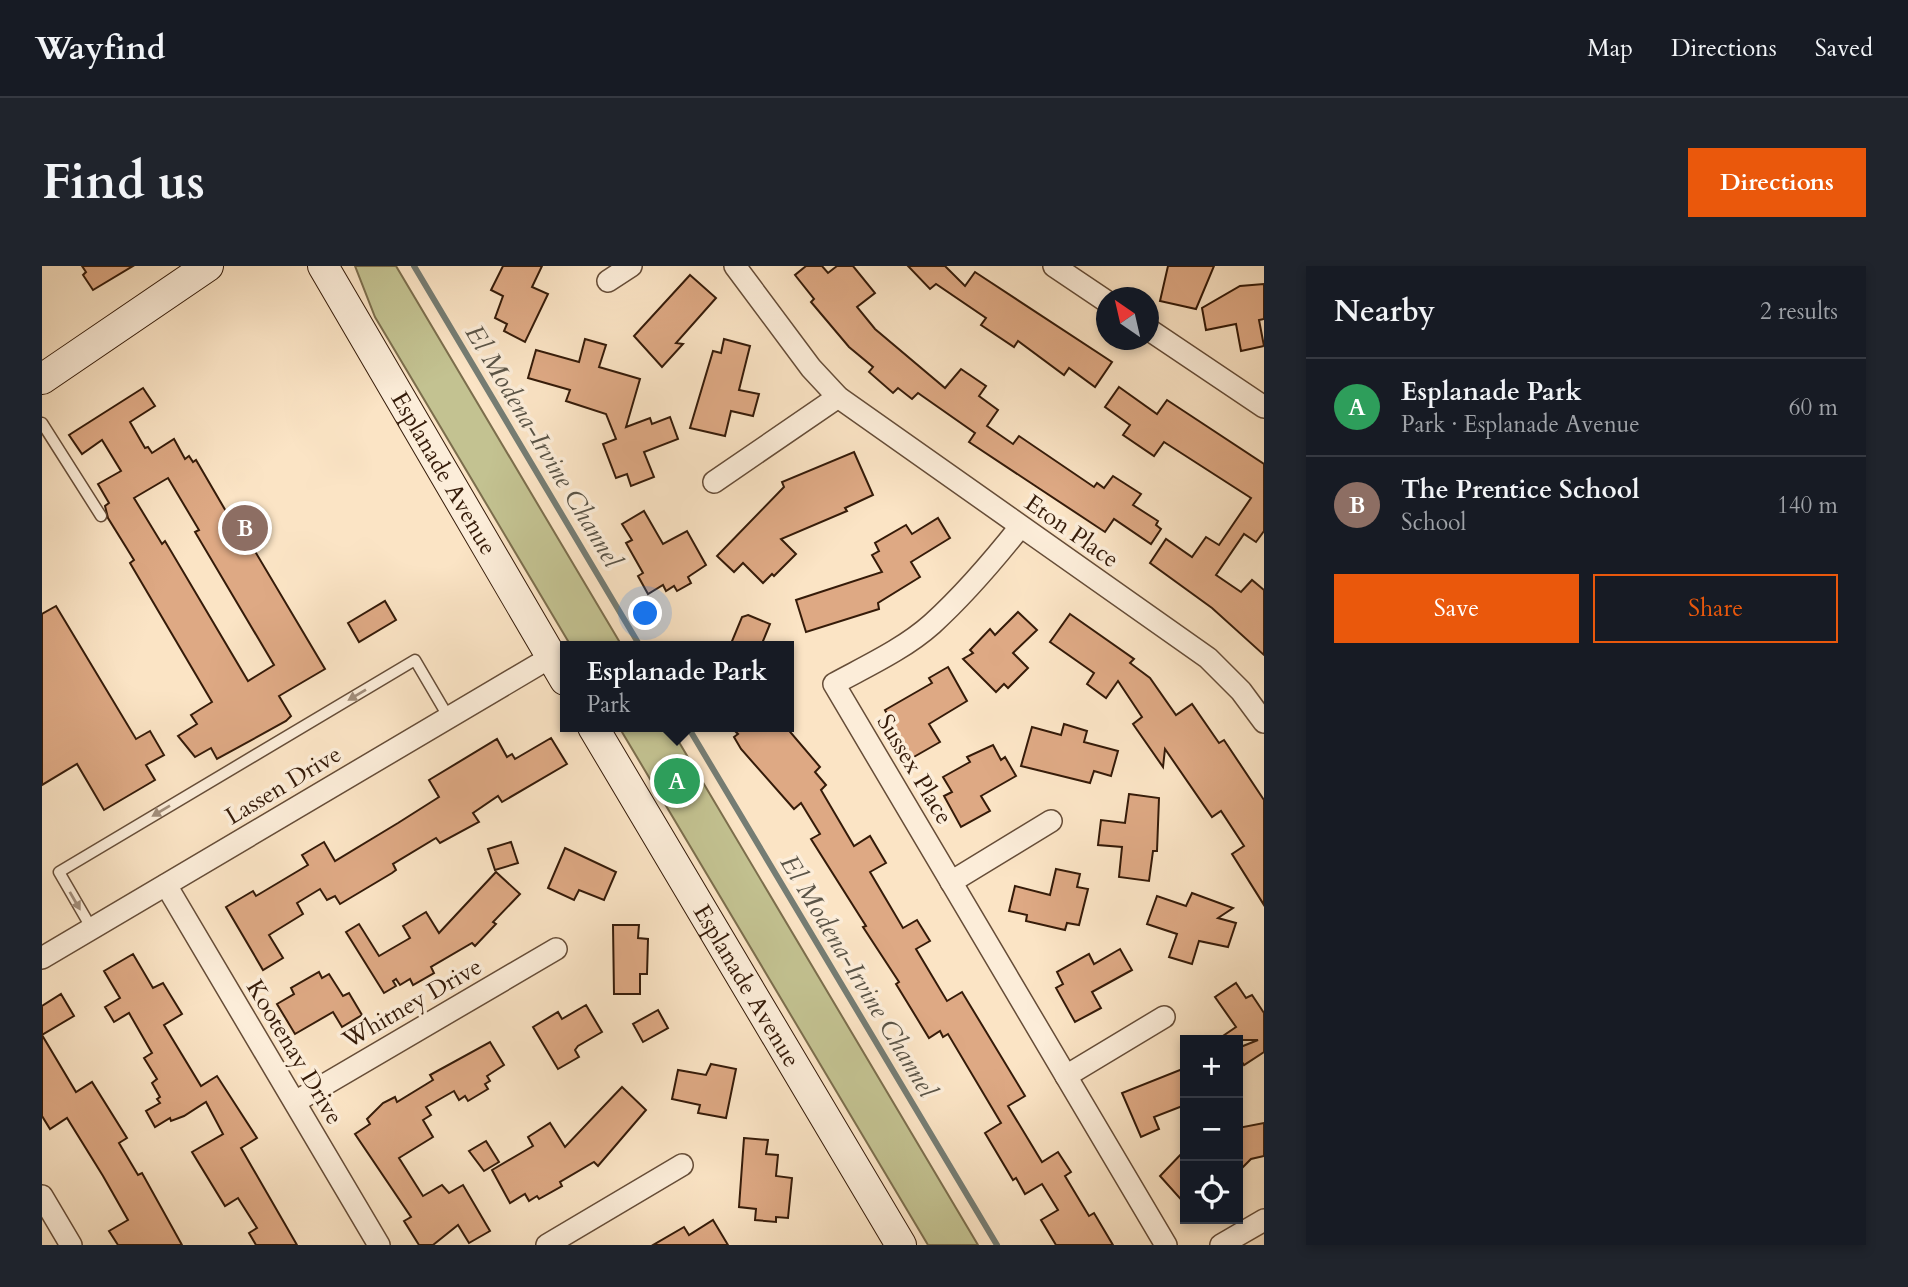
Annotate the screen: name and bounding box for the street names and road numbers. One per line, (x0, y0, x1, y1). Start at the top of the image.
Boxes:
street label: Esplanade Avenue (383, 386, 504, 561)
street label: Eton Place (1018, 487, 1125, 576)
street label: Sussex Place (869, 708, 960, 830)
street label: Lassen Drive (219, 738, 347, 833)
street label: Esplanade Avenue (685, 898, 808, 1074)
street label: Whitney Drive (336, 950, 488, 1057)
street label: Kootenay Drive (238, 974, 351, 1131)

